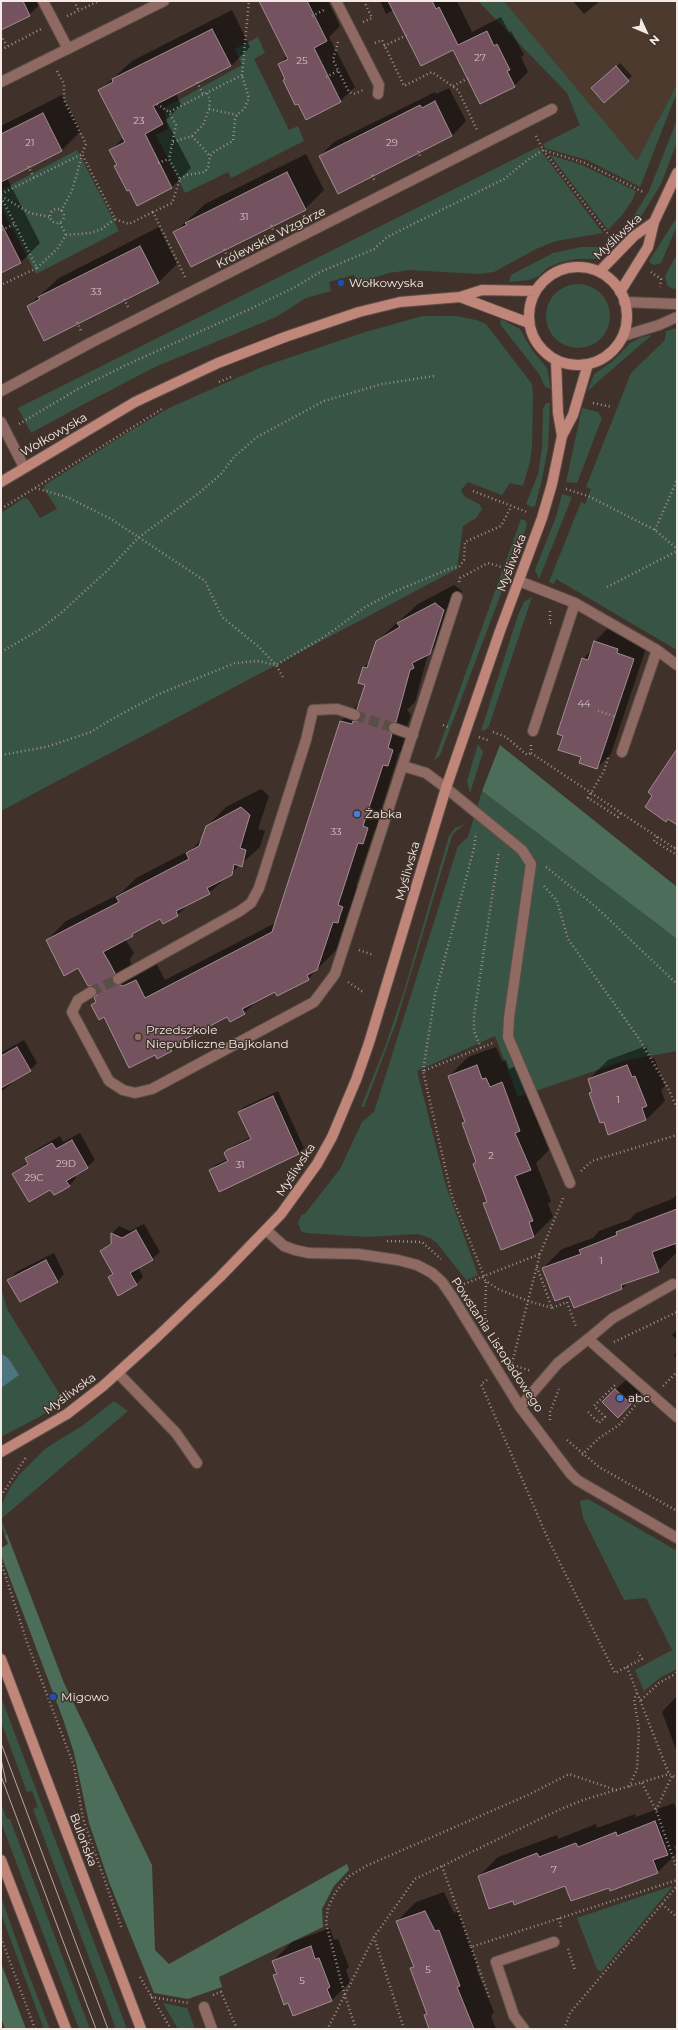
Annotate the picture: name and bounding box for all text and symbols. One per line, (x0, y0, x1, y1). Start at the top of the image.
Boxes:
north arrow (626, 12, 666, 52)
text: N (647, 32, 663, 48)
house number: 27 (474, 52, 486, 64)
house number: 25 (296, 55, 308, 67)
house number: 23 (133, 115, 145, 127)
house number: 21 (25, 137, 35, 149)
house number: 29 (386, 137, 398, 149)
street label: Królewskie Wzgórze (214, 204, 328, 272)
house number: 31 (239, 211, 249, 223)
street label: Myśliwska (591, 211, 645, 263)
place label: Wołkowyska (349, 276, 424, 290)
marker: Wołkowyska (336, 278, 346, 288)
house number: 33 (90, 286, 102, 298)
street label: Wołkowyska (18, 410, 90, 460)
street label: Myśliwska (494, 532, 530, 594)
house number: 44 (577, 698, 591, 710)
place label: Żabka (365, 807, 402, 821)
marker: Żabka (352, 809, 362, 819)
house number: 33 (330, 826, 342, 838)
street label: Myśliwska (393, 840, 423, 902)
place label: Przedszkole Niepubliczne Bajkoland (146, 1023, 289, 1051)
marker: Przedszkole Niepubliczne Bajkoland (133, 1032, 143, 1042)
house number: 1 (616, 1094, 620, 1106)
street label: Myśliwska (273, 1141, 319, 1199)
house number: 2 (488, 1150, 494, 1162)
house number: 29D (56, 1158, 76, 1170)
house number: 31 (235, 1159, 245, 1171)
house number: 29C (25, 1172, 43, 1184)
house number: 1 (599, 1255, 603, 1267)
street label: Powstania Listopadowego (448, 1275, 546, 1415)
street label: Myśliwska (41, 1370, 99, 1418)
place label: abc (628, 1391, 650, 1405)
marker: abc (615, 1393, 625, 1403)
place label: Migowo (61, 1690, 109, 1704)
marker: Migowo (48, 1692, 58, 1702)
street label: Bulońska (66, 1811, 100, 1869)
house number: 7 (551, 1864, 557, 1876)
house number: 5 (425, 1964, 431, 1976)
house number: 5 (299, 1975, 305, 1987)

